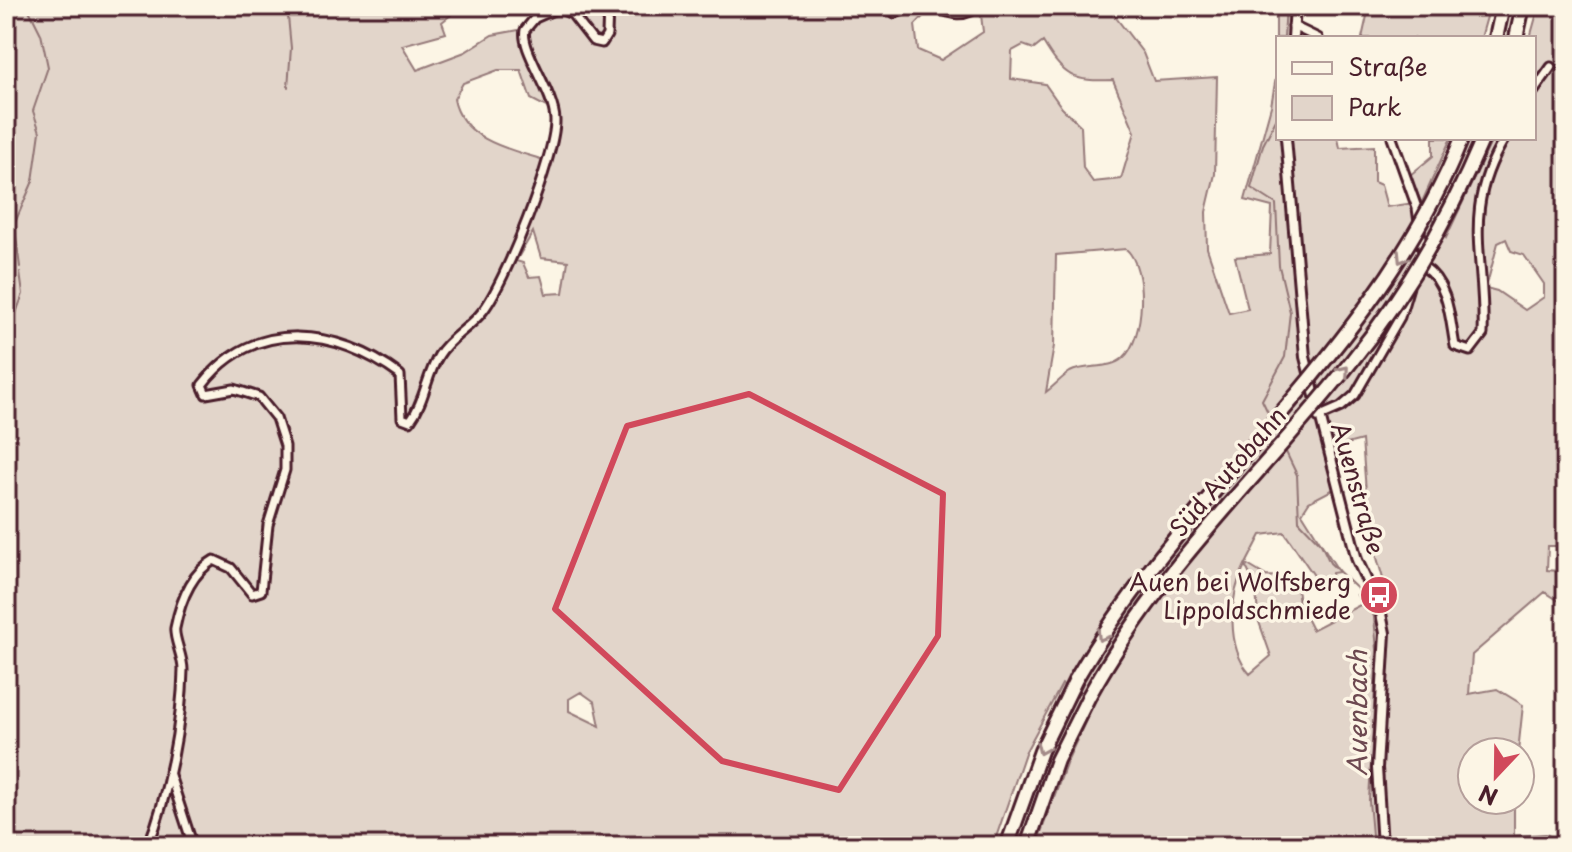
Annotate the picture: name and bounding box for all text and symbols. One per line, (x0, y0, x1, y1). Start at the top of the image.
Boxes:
legend (1276, 36, 1536, 140)
text: Straße (1348, 48, 1427, 84)
text: Park (1348, 88, 1402, 124)
one-way arrow (1397, 249, 1412, 263)
one-way arrow (1334, 366, 1349, 381)
street label: Süd Autobahn (1160, 398, 1294, 544)
street label: Auenstraße (1323, 418, 1395, 558)
place label: Auen bei Wolfsberg Lippoldschmiede (1129, 563, 1351, 627)
bus stop icon: Auen bei Wolfsberg Lippoldschmiede (1358, 574, 1400, 616)
one-way arrow (1096, 627, 1111, 642)
water label: Auenbach (1337, 649, 1376, 776)
north arrow (1456, 736, 1536, 816)
one-way arrow (1036, 741, 1052, 755)
text: N (1474, 777, 1502, 814)

